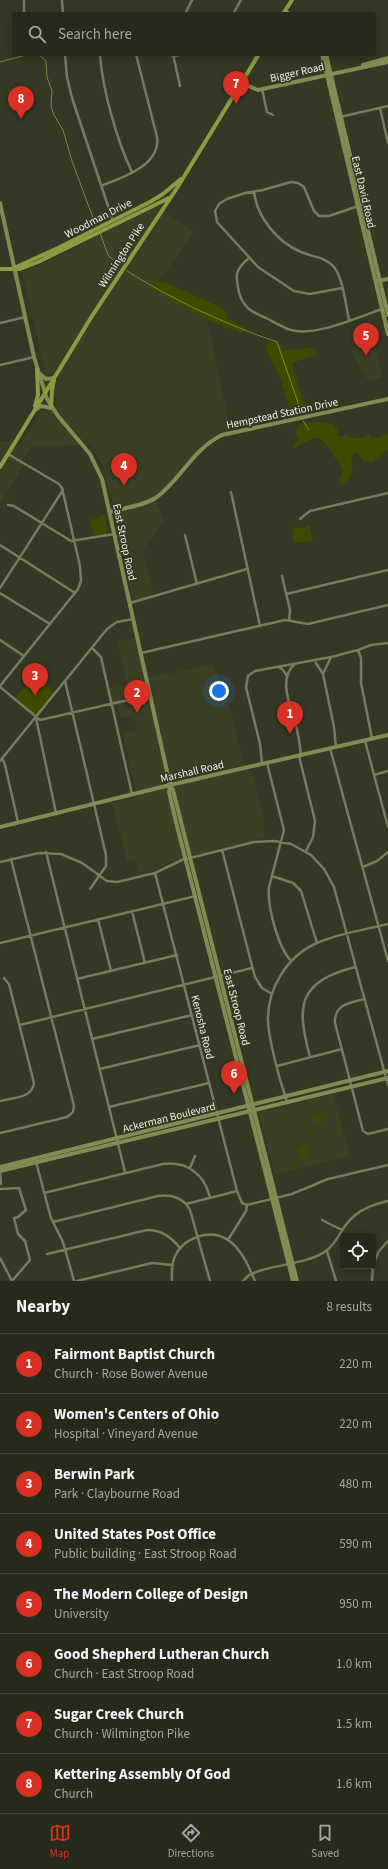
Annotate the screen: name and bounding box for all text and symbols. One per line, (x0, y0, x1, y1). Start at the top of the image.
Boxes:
search box (12, 12, 376, 56)
icon: search (26, 23, 48, 45)
text: Search here (58, 24, 132, 45)
street label: Bigger Road (269, 59, 326, 86)
pin: 7 (223, 71, 249, 104)
pin: 8 (8, 86, 34, 119)
street label: East David Road (348, 155, 379, 230)
street label: Woodman Drive (62, 195, 135, 242)
street label: Wilmington Pike (95, 219, 148, 291)
pin: 5 (353, 323, 379, 356)
street label: Hempstead Station Drive (225, 394, 340, 433)
pin: 4 (111, 453, 137, 486)
street label: East Stroop Road (109, 502, 140, 582)
pin: 3 (22, 663, 48, 696)
pin: 2 (124, 680, 150, 713)
your location (209, 681, 229, 701)
pin: 1 (277, 701, 303, 734)
street label: Marshall Road (159, 757, 225, 786)
street label: East Stroop Road (220, 967, 253, 1047)
street label: Kenosha Road (187, 993, 218, 1061)
pin: 6 (221, 1061, 247, 1094)
street label: Ackerman Boulevard (121, 1099, 217, 1136)
map controls (340, 1233, 376, 1269)
button: locate (340, 1233, 376, 1269)
text: Nearby (16, 1295, 70, 1319)
text: 8 results (327, 1298, 372, 1316)
text: Fairmont Baptist Church (54, 1344, 215, 1365)
text: 1 (26, 1355, 32, 1373)
text: 220 m (339, 1355, 372, 1373)
text: Church · Rose Bower Avenue (54, 1365, 208, 1383)
text: Women's Centers of Ohio (54, 1404, 219, 1425)
text: 2 (26, 1415, 32, 1433)
text: 220 m (339, 1415, 372, 1433)
text: Hospital · Vineyard Avenue (54, 1425, 198, 1443)
text: Berwin Park (54, 1464, 135, 1485)
text: 3 (26, 1475, 32, 1493)
text: 480 m (339, 1475, 372, 1493)
text: Park · Claybourne Road (54, 1485, 180, 1503)
text: United States Post Office (54, 1524, 216, 1545)
text: 4 (26, 1535, 32, 1553)
text: 590 m (339, 1535, 372, 1553)
text: Public building · East Stroop Road (54, 1545, 237, 1563)
text: The Modern College of Design (54, 1584, 248, 1605)
text: 5 (26, 1595, 32, 1613)
text: 950 m (339, 1595, 372, 1613)
text: University (54, 1605, 109, 1623)
text: Good Shepherd Lutheran Church (54, 1644, 269, 1665)
text: 6 (26, 1655, 32, 1673)
text: 1.0 km (336, 1655, 372, 1673)
text: Church · East Stroop Road (54, 1665, 194, 1683)
text: Sugar Creek Church (54, 1704, 184, 1725)
text: 7 (26, 1715, 32, 1733)
text: 1.5 km (336, 1715, 372, 1733)
text: Church · Wilmington Pike (54, 1725, 190, 1743)
text: Kettering Assembly Of God (54, 1764, 230, 1785)
text: 8 (26, 1775, 32, 1793)
text: 1.6 km (336, 1775, 372, 1793)
text: Church (54, 1785, 93, 1803)
tab: Map (49, 1822, 71, 1861)
tab: Directions (168, 1822, 214, 1861)
tab: Saved (311, 1822, 339, 1861)

